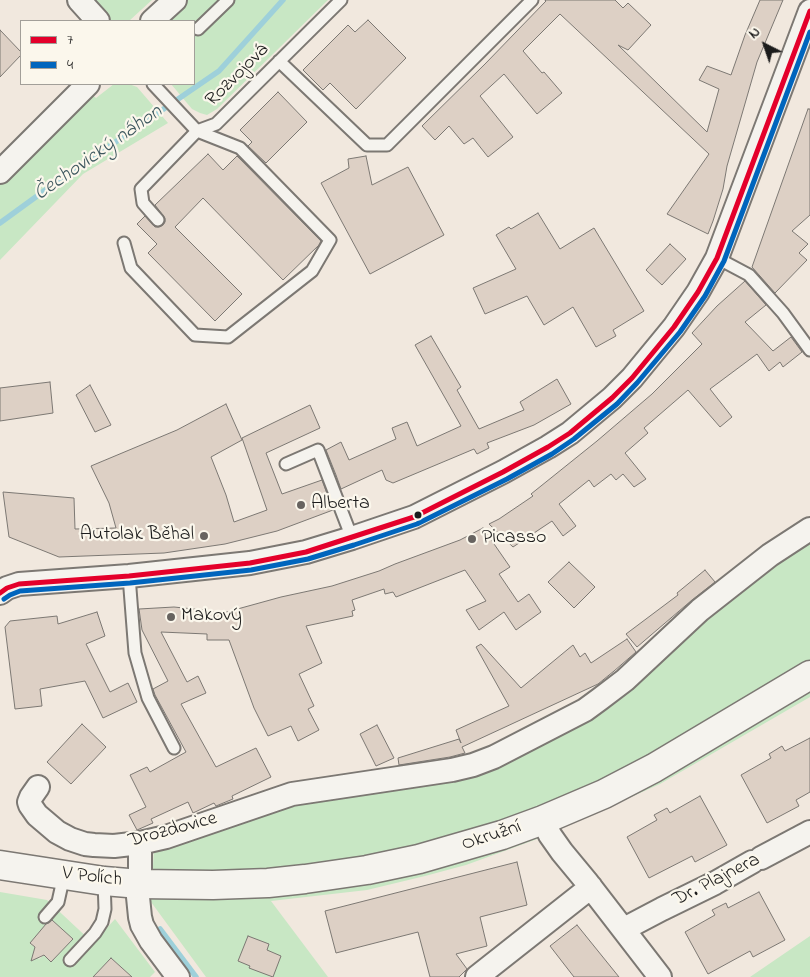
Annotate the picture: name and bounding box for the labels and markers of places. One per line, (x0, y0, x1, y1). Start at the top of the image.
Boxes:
place label: Alberta (311, 493, 370, 517)
marker: Alberta (295, 499, 307, 511)
unlabelled marker (413, 510, 423, 520)
place label: Autolak Běhal (80, 524, 194, 548)
place label: Picasso (482, 527, 546, 551)
marker: Autolak Běhal (198, 530, 210, 542)
marker: Picasso (466, 533, 478, 545)
place label: Makový (181, 605, 242, 629)
marker: Makový (165, 611, 177, 623)

